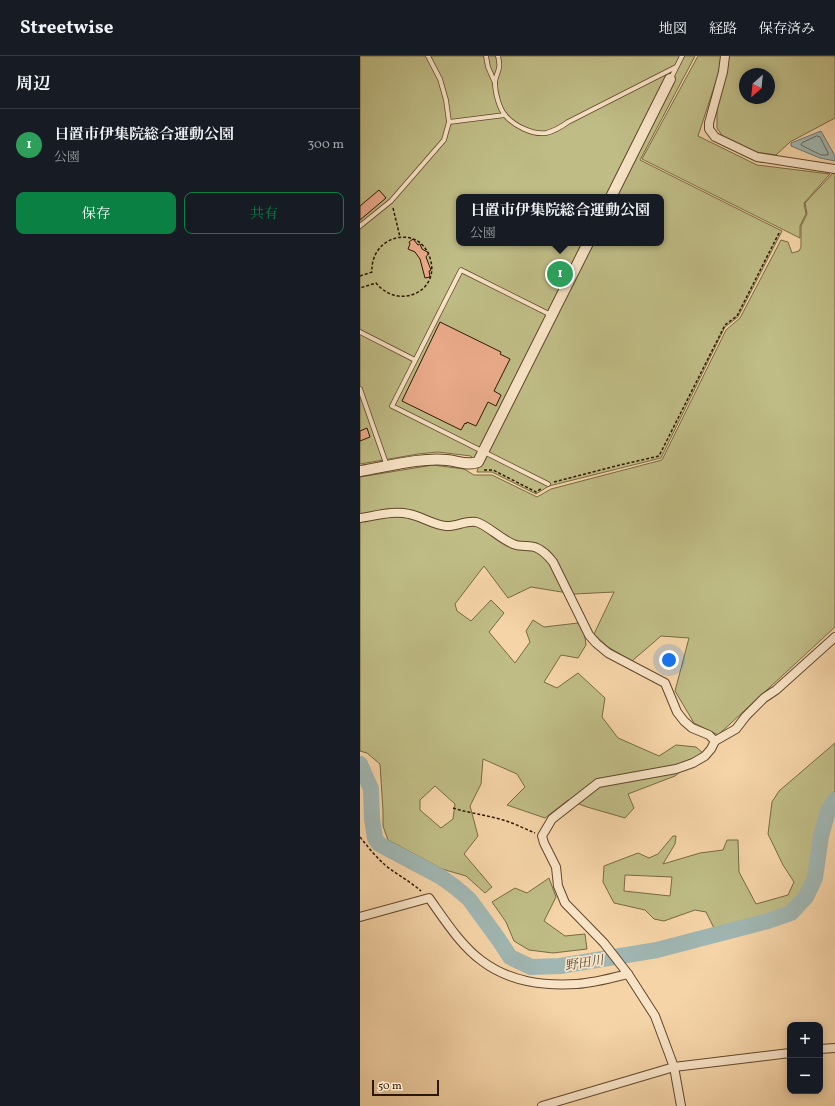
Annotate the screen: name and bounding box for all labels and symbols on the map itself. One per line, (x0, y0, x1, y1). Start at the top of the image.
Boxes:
north arrow (739, 68, 775, 104)
pin: 1 (547, 259, 573, 289)
your location (659, 650, 679, 670)
water label: 野田川 (564, 952, 607, 976)
scale bar (372, 1078, 439, 1097)

